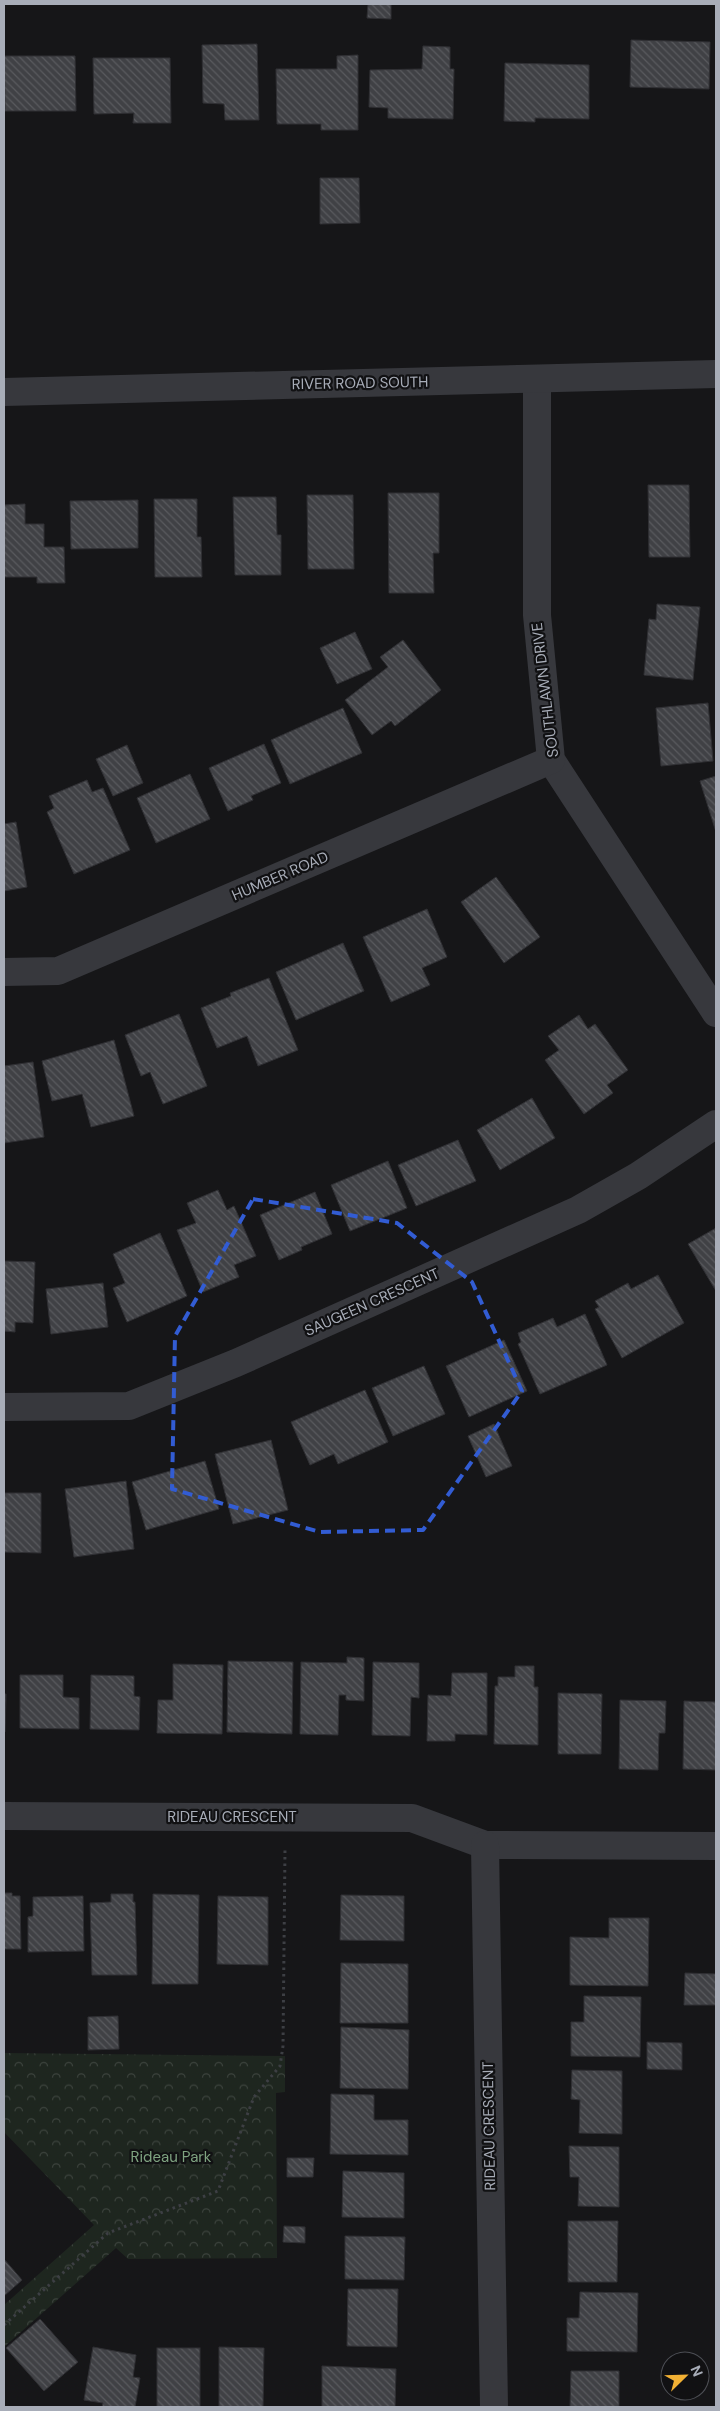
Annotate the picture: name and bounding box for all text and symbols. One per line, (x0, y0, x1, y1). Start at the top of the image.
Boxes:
street label: RIVER ROAD SOUTH (292, 372, 428, 394)
street label: SOUTHLAWN DRIVE (527, 621, 563, 759)
street label: HUMBER ROAD (229, 847, 331, 905)
street label: SAUGEEN CRESCENT (301, 1263, 443, 1341)
street label: RIDEAU CRESCENT (167, 1807, 297, 1827)
street label: RIDEAU CRESCENT (478, 2061, 500, 2191)
park label: Rideau Park (131, 2147, 212, 2167)
north arrow (660, 2351, 710, 2401)
text: N (687, 2363, 707, 2379)

